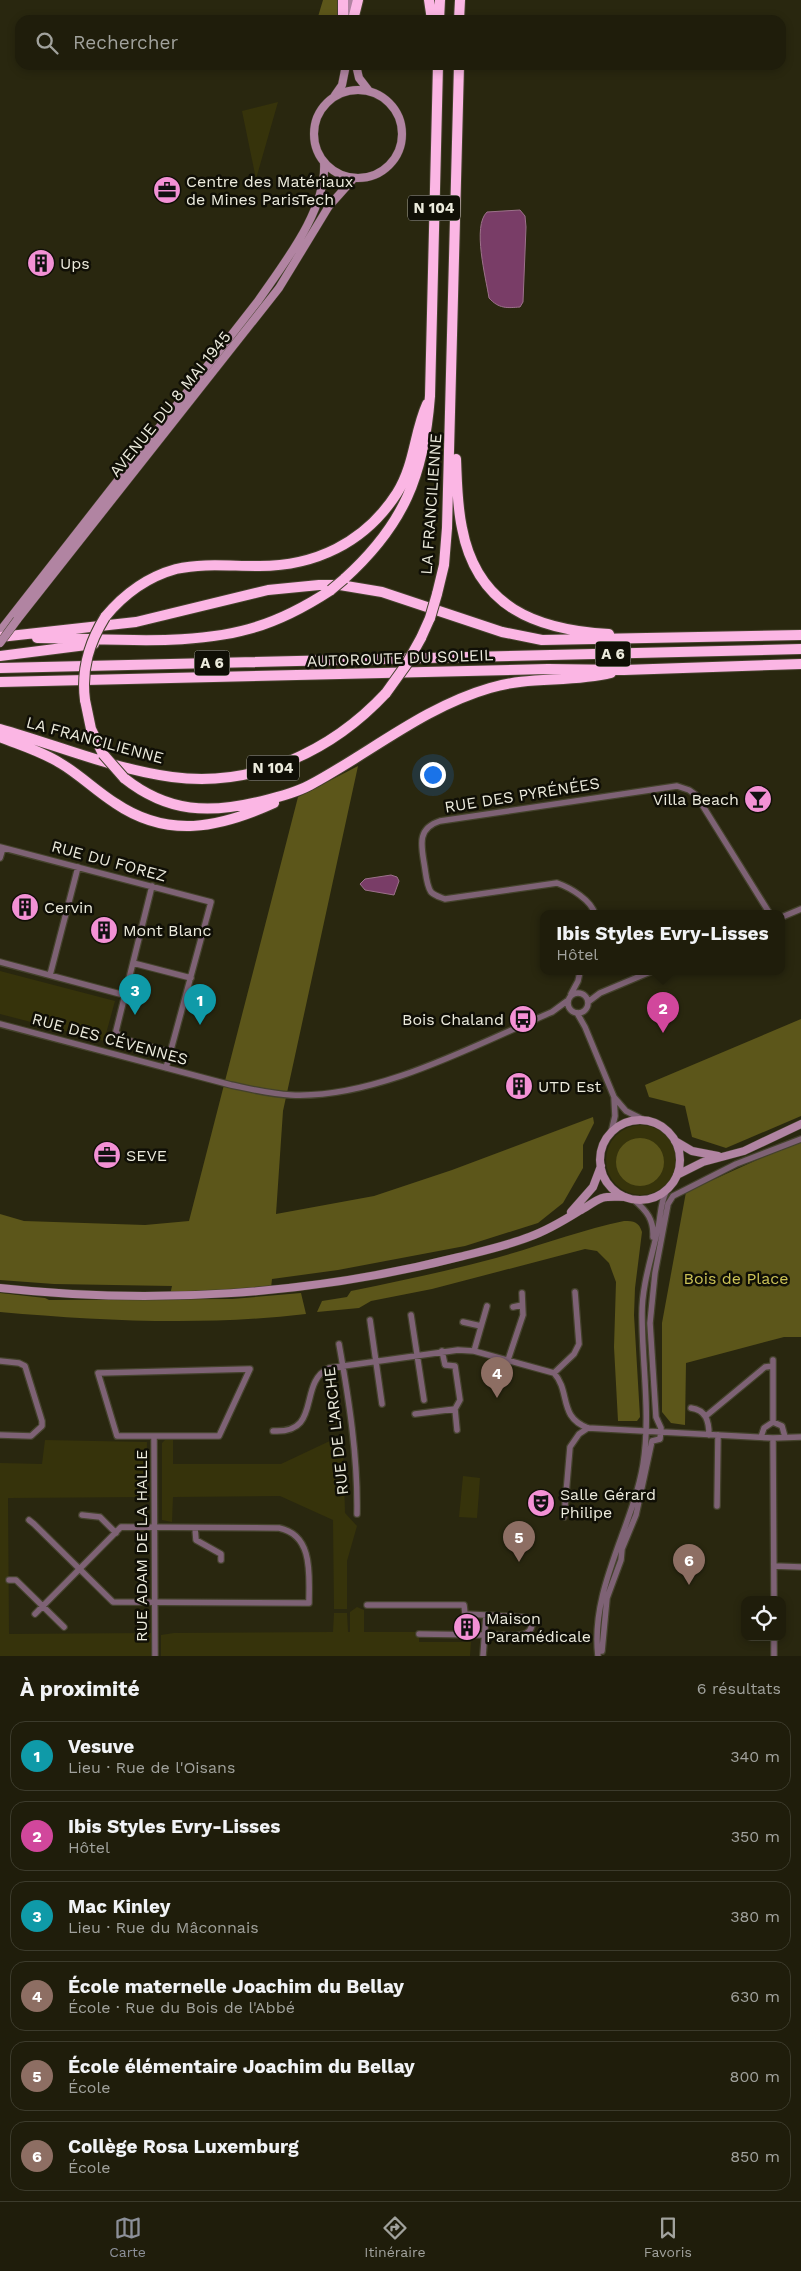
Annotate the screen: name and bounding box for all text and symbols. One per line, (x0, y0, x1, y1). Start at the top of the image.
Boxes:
search box (15, 15, 786, 70)
icon: search (33, 29, 61, 57)
text: Rechercher (73, 31, 178, 54)
place label: Centre des Matériaux de Mines ParisTech (186, 172, 353, 209)
office icon: Centre des Matériaux de Mines ParisTech (152, 175, 182, 205)
road number: N 104 (408, 196, 460, 220)
building icon: Ups (26, 248, 56, 278)
place label: Ups (60, 254, 90, 273)
street label: AVENUE DU 8 MAI 1945 (105, 327, 235, 481)
street label: LA FRANCILIENNE (417, 433, 445, 575)
road number: A 6 (596, 642, 630, 666)
street label: AUTOROUTE DU SOLEIL (306, 645, 494, 671)
road number: A 6 (194, 650, 230, 676)
street label: LA FRANCILIENNE (24, 713, 166, 767)
road number: N 104 (247, 756, 299, 780)
your location (420, 762, 446, 788)
street label: RUE DES PYRÉNÉES (443, 773, 601, 817)
bar icon: Villa Beach (743, 784, 773, 814)
place label: Villa Beach (653, 790, 739, 809)
street label: RUE DU FOREZ (49, 836, 169, 886)
building icon: Cervin (10, 892, 40, 922)
place label: Cervin (44, 898, 93, 917)
popup (540, 910, 785, 975)
building icon: Mont Blanc (89, 915, 119, 945)
place label: Mont Blanc (123, 921, 211, 940)
text: Ibis Styles Evry-Lisses (556, 922, 769, 945)
text: Hôtel (556, 945, 598, 964)
pin: 3 (119, 974, 151, 1015)
pin: 1 (184, 984, 216, 1025)
pin: 2 (647, 992, 679, 1033)
bus stop icon: Bois Chaland (508, 1004, 538, 1034)
street label: RUE DES CÉVENNES (30, 1009, 190, 1069)
place label: Bois Chaland (402, 1010, 504, 1029)
building icon: UTD Est (504, 1071, 534, 1101)
place label: UTD Est (538, 1077, 602, 1096)
office icon: SEVE (92, 1140, 122, 1170)
place label: SEVE (126, 1146, 167, 1165)
park label: Bois de Place (684, 1269, 788, 1288)
pin: 4 (481, 1357, 513, 1398)
street label: RUE DE L'ARCHE (320, 1366, 352, 1496)
street label: RUE ADAM DE LA HALLE (132, 1450, 151, 1642)
place label: Salle Gérard Philipe (560, 1485, 656, 1522)
theatre icon: Salle Gérard Philipe (526, 1488, 556, 1518)
pin: 5 (503, 1521, 535, 1562)
pin: 6 (673, 1544, 705, 1585)
map controls (741, 1596, 786, 1641)
button: locate (741, 1596, 786, 1641)
place label: Maison Paramédicale (486, 1609, 591, 1646)
building icon: Maison Paramédicale (452, 1612, 482, 1642)
text: À proximité (20, 1676, 140, 1701)
text: 6 résultats (697, 1679, 781, 1698)
text: Vesuve (68, 1735, 134, 1758)
text: 1 (34, 1747, 40, 1766)
text: 340 m (730, 1747, 780, 1766)
text: Lieu · Rue de l'Oisans (68, 1758, 235, 1777)
text: Ibis Styles Evry-Lisses (68, 1815, 280, 1838)
text: 2 (32, 1827, 42, 1846)
text: 350 m (731, 1827, 780, 1846)
text: Hôtel (68, 1838, 110, 1857)
text: Mac Kinley (68, 1895, 170, 1918)
text: 3 (32, 1907, 42, 1926)
text: 380 m (730, 1907, 780, 1926)
text: Lieu · Rue du Mâconnais (68, 1918, 259, 1937)
text: École maternelle Joachim du Bellay (68, 1975, 404, 1998)
text: 4 (32, 1987, 42, 2006)
text: 630 m (730, 1987, 780, 2006)
text: École · Rue du Bois de l'Abbé (68, 1998, 295, 2017)
text: École élémentaire Joachim du Bellay (68, 2055, 415, 2078)
text: 5 (32, 2067, 42, 2086)
text: 800 m (730, 2067, 780, 2086)
text: École (68, 2078, 111, 2097)
text: Collège Rosa Luxemburg (68, 2135, 299, 2158)
text: 6 (32, 2147, 42, 2166)
text: 850 m (730, 2147, 780, 2166)
text: École (68, 2158, 111, 2177)
tab: Carte (109, 2214, 146, 2260)
tab: Itinéraire (364, 2214, 425, 2260)
tab: Favoris (644, 2214, 692, 2260)

